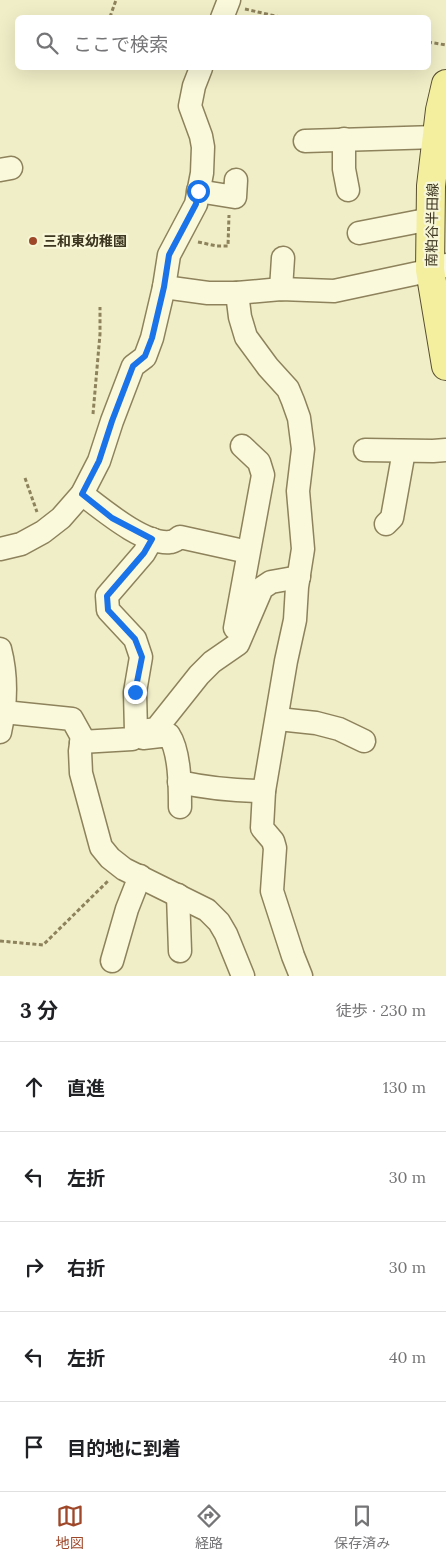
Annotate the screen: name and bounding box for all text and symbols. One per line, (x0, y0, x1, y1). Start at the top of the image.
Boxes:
search box (15, 15, 431, 70)
icon: search (33, 29, 61, 57)
text: ここで検索 (73, 32, 168, 56)
route start (187, 180, 210, 203)
street label: 南粕谷半田線 (422, 183, 442, 267)
place label: 三和東幼稚園 (43, 232, 127, 250)
marker: 三和東幼稚園 (27, 235, 39, 247)
route end (124, 681, 147, 704)
text: 3 分 (20, 997, 58, 1024)
text: 徒歩 · 230 m (336, 1000, 426, 1020)
icon: ahead (20, 1073, 48, 1101)
text: 直進 (67, 1076, 105, 1100)
text: 130 m (383, 1077, 426, 1097)
icon: left (20, 1163, 48, 1191)
text: 左折 (67, 1166, 105, 1190)
text: 30 m (389, 1167, 426, 1187)
icon: right (20, 1253, 48, 1281)
text: 右折 (67, 1256, 105, 1280)
text: 30 m (389, 1257, 426, 1277)
icon: left (20, 1343, 48, 1371)
text: 左折 (67, 1346, 105, 1370)
text: 40 m (389, 1347, 426, 1367)
icon: arrive (20, 1433, 48, 1461)
text: 目的地に到着 (67, 1436, 181, 1460)
tab: 地図 (56, 1502, 84, 1552)
tab: 経路 (195, 1502, 223, 1552)
tab: 保存済み (334, 1502, 390, 1552)

